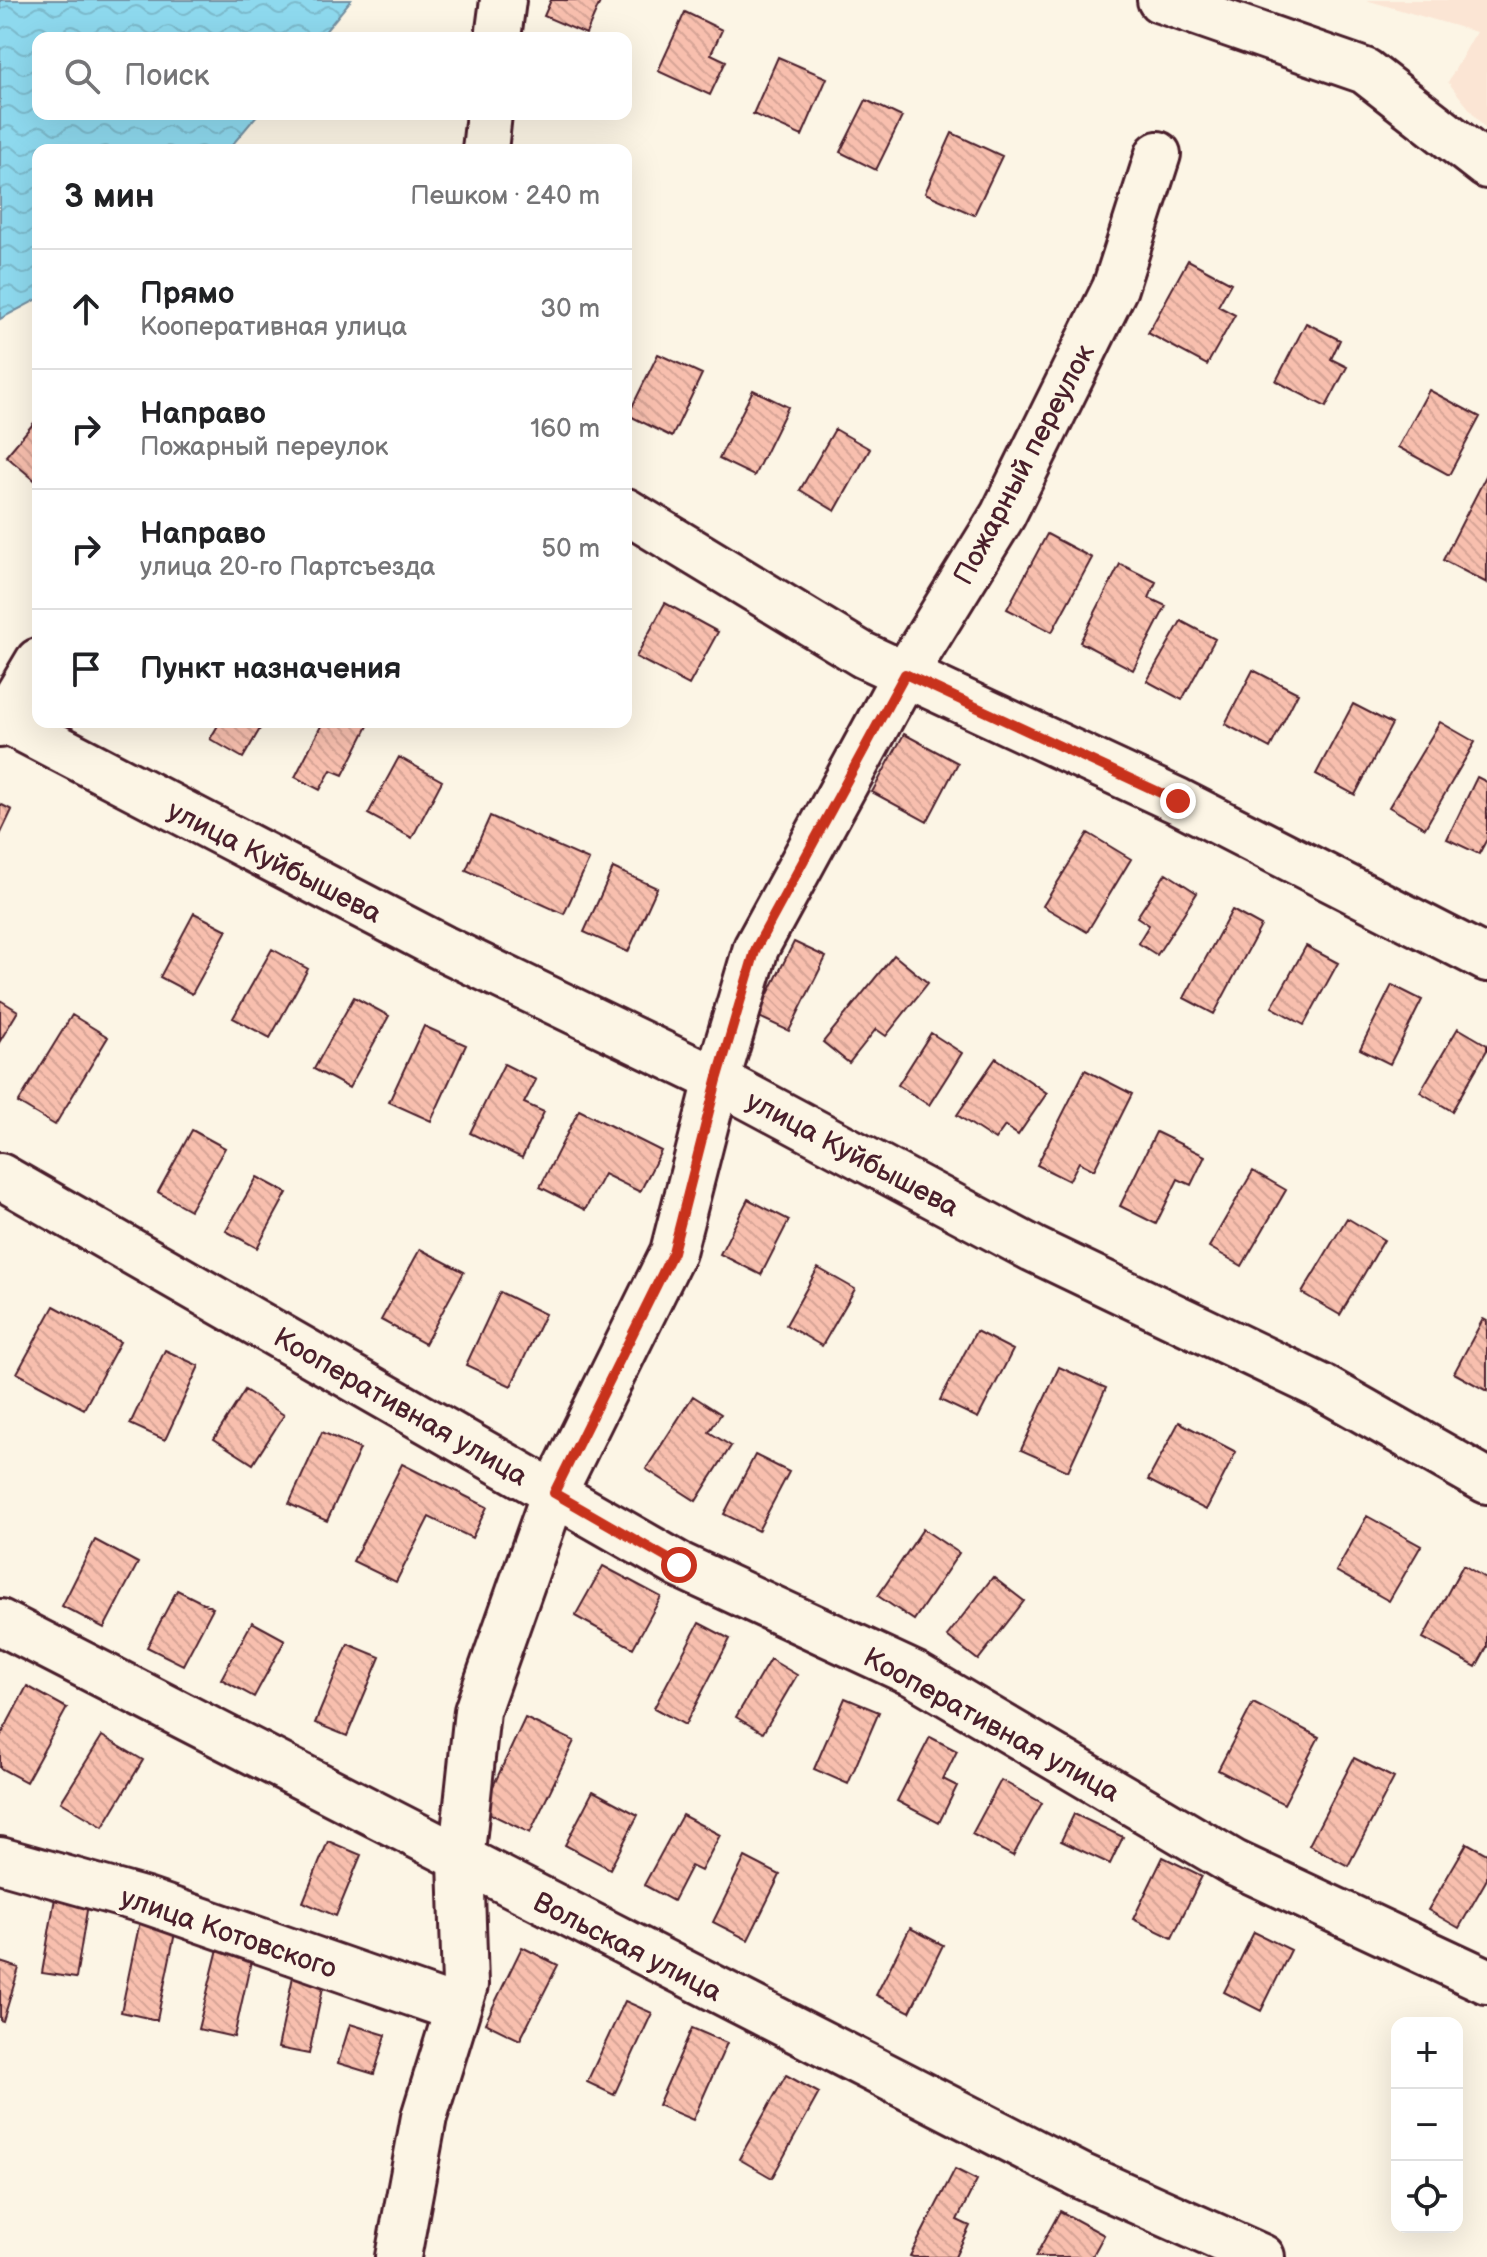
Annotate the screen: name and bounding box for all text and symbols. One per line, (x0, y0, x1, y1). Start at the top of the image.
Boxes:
search box (32, 32, 632, 120)
icon: search (60, 54, 104, 98)
text: Поиск (124, 58, 210, 94)
text: 3 мин (64, 176, 155, 217)
text: Пешком · 240 m (410, 181, 600, 212)
text: Прямо (140, 276, 234, 312)
icon: ahead (64, 287, 108, 331)
text: 30 m (540, 294, 600, 325)
text: Кооперативная улица (140, 312, 407, 343)
street label: Пожарный переулок (947, 339, 1102, 591)
text: Направо (140, 396, 266, 432)
icon: right (64, 407, 108, 451)
text: 160 m (530, 414, 600, 445)
text: Пожарный переулок (140, 432, 388, 463)
text: Направо (140, 516, 266, 552)
icon: right (64, 527, 108, 571)
text: 50 m (541, 534, 600, 565)
text: улица 20-го Партсъезда (140, 552, 435, 583)
icon: arrive (64, 647, 108, 691)
text: Пункт назначения (140, 651, 401, 687)
route end (1160, 783, 1196, 819)
street label: улица Куйбышева (162, 794, 387, 931)
street label: улица Куйбышева (740, 1084, 965, 1224)
street label: Кооперативная улица (267, 1321, 533, 1494)
route start (661, 1547, 697, 1583)
street label: Кооперативная улица (857, 1641, 1125, 1810)
street label: улица Котовского (116, 1881, 341, 1986)
street label: Вольская улица (528, 1886, 728, 2009)
map controls (1391, 2017, 1463, 2233)
button: + (1391, 2017, 1463, 2089)
button: − (1391, 2089, 1463, 2161)
button: locate (1391, 2161, 1463, 2233)

